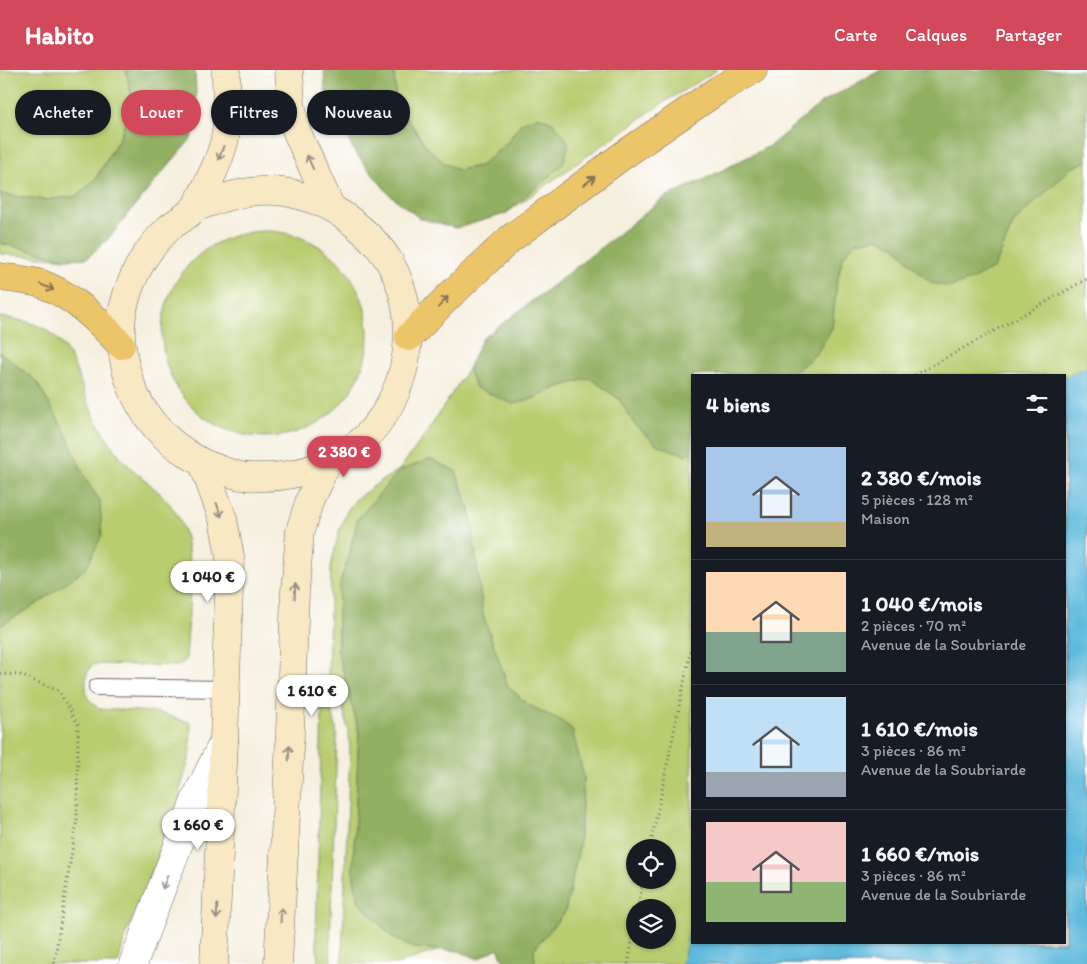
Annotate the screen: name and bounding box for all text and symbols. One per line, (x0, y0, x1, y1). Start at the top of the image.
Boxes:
text: Habito (25, 21, 94, 50)
text: Carte (834, 24, 877, 46)
text: Calques (905, 24, 967, 46)
text: Partager (995, 24, 1062, 46)
chip: Acheter (15, 90, 111, 135)
chip: Louer (121, 90, 201, 135)
chip: Filtres (211, 90, 297, 135)
chip: Nouveau (307, 90, 410, 135)
one-way arrow (216, 145, 225, 160)
one-way arrow (305, 155, 315, 170)
one-way arrow (582, 175, 595, 186)
one-way arrow (39, 282, 54, 292)
one-way arrow (437, 296, 449, 309)
icon: filters (1023, 390, 1051, 418)
text: 4 biens (706, 392, 770, 417)
pin: 2 380 € (298, 436, 390, 478)
text: 2 380 € (318, 442, 370, 461)
text: 2 380 €/mois (861, 465, 981, 490)
icon: home (746, 467, 806, 527)
text: 5 pièces · 128 m² (861, 490, 973, 509)
one-way arrow (215, 502, 224, 517)
text: Maison (861, 509, 910, 528)
pin: 1 040 € (162, 560, 254, 603)
text: 1 040 € (181, 567, 235, 586)
one-way arrow (291, 583, 300, 599)
text: 1 040 €/mois (861, 591, 983, 616)
icon: home (746, 592, 806, 652)
text: 2 pièces · 70 m² (861, 616, 966, 635)
text: Avenue de la Soubriarde (861, 635, 1026, 654)
pin: 1 610 € (266, 674, 358, 717)
text: 1 610 € (287, 681, 337, 700)
text: 1 610 €/mois (861, 716, 978, 741)
icon: home (746, 717, 806, 777)
text: 3 pièces · 86 m² (861, 741, 966, 760)
one-way arrow (285, 745, 294, 761)
text: Avenue de la Soubriarde (861, 760, 1026, 779)
pin: 1 660 € (152, 808, 244, 851)
text: 1 660 € (173, 815, 223, 834)
map controls (626, 839, 676, 949)
button: locate (626, 839, 676, 889)
text: 1 660 €/mois (861, 841, 979, 866)
icon: home (746, 842, 806, 902)
text: 3 pièces · 86 m² (861, 866, 966, 885)
one-way arrow (160, 874, 169, 889)
text: Avenue de la Soubriarde (861, 885, 1026, 904)
button: layers (626, 899, 676, 949)
one-way arrow (212, 903, 221, 919)
one-way arrow (276, 908, 285, 924)

